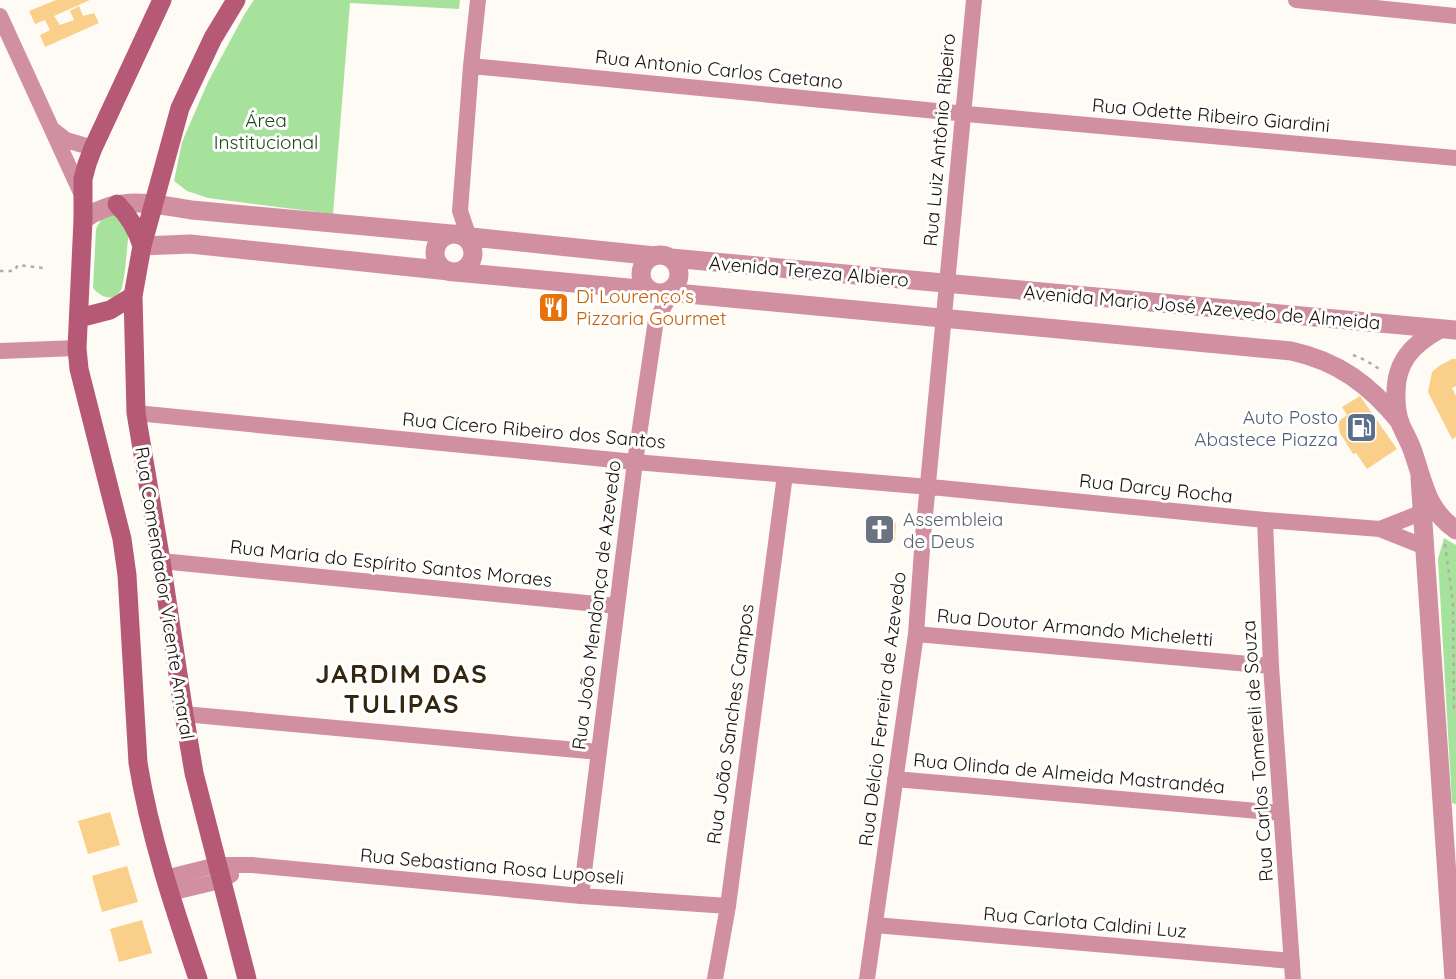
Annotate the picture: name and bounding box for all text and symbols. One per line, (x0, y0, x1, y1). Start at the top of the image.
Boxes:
street label: Rua Luiz Antônio Ribeiro (918, 33, 960, 247)
street label: Rua Antonio Carlos Caetano (594, 44, 844, 94)
street label: Rua Odette Ribeiro Giardini (1091, 93, 1331, 137)
park label: Área Institucional (214, 108, 318, 154)
street label: Avenida Tereza Albiero (708, 250, 910, 292)
street label: Avenida Mario José Azevedo de Almeida (1023, 279, 1381, 335)
place label: Di Lourenço's Pizzaria Gourmet (576, 284, 727, 330)
restaurant icon: Di Lourenço's Pizzaria Gourmet (536, 290, 570, 324)
place label: Auto Posto Abastece Piazza (1194, 405, 1338, 451)
street label: Rua Cícero Ribeiro dos Santos (401, 407, 667, 453)
fuel station icon: Auto Posto Abastece Piazza (1344, 411, 1378, 445)
street label: Rua Comendador Vicente Amaral (130, 445, 200, 741)
street label: Rua João Mendonça de Azevedo (566, 459, 626, 751)
street label: Rua Darcy Rocha (1078, 468, 1234, 508)
place label: Assembleia de Deus (903, 507, 1003, 553)
church icon: Assembleia de Deus (863, 513, 897, 547)
street label: Rua Maria do Espírito Santos Moraes (229, 534, 553, 592)
street label: Rua Délcio Ferreira de Azevedo (853, 570, 911, 848)
street label: Rua João Sanches Campos (701, 602, 759, 846)
street label: Rua Doutor Armando Micheletti (936, 603, 1214, 651)
street label: Rua Carlos Tomereli de Souza (1236, 619, 1278, 883)
district label: JARDIM DAS TULIPAS (315, 657, 489, 720)
street label: Rua Olinda de Almeida Mastrandéa (912, 747, 1226, 799)
street label: Rua Sebastiana Rosa Luposeli (359, 842, 625, 890)
street label: Rua Carlota Caldini Luz (982, 901, 1188, 943)

